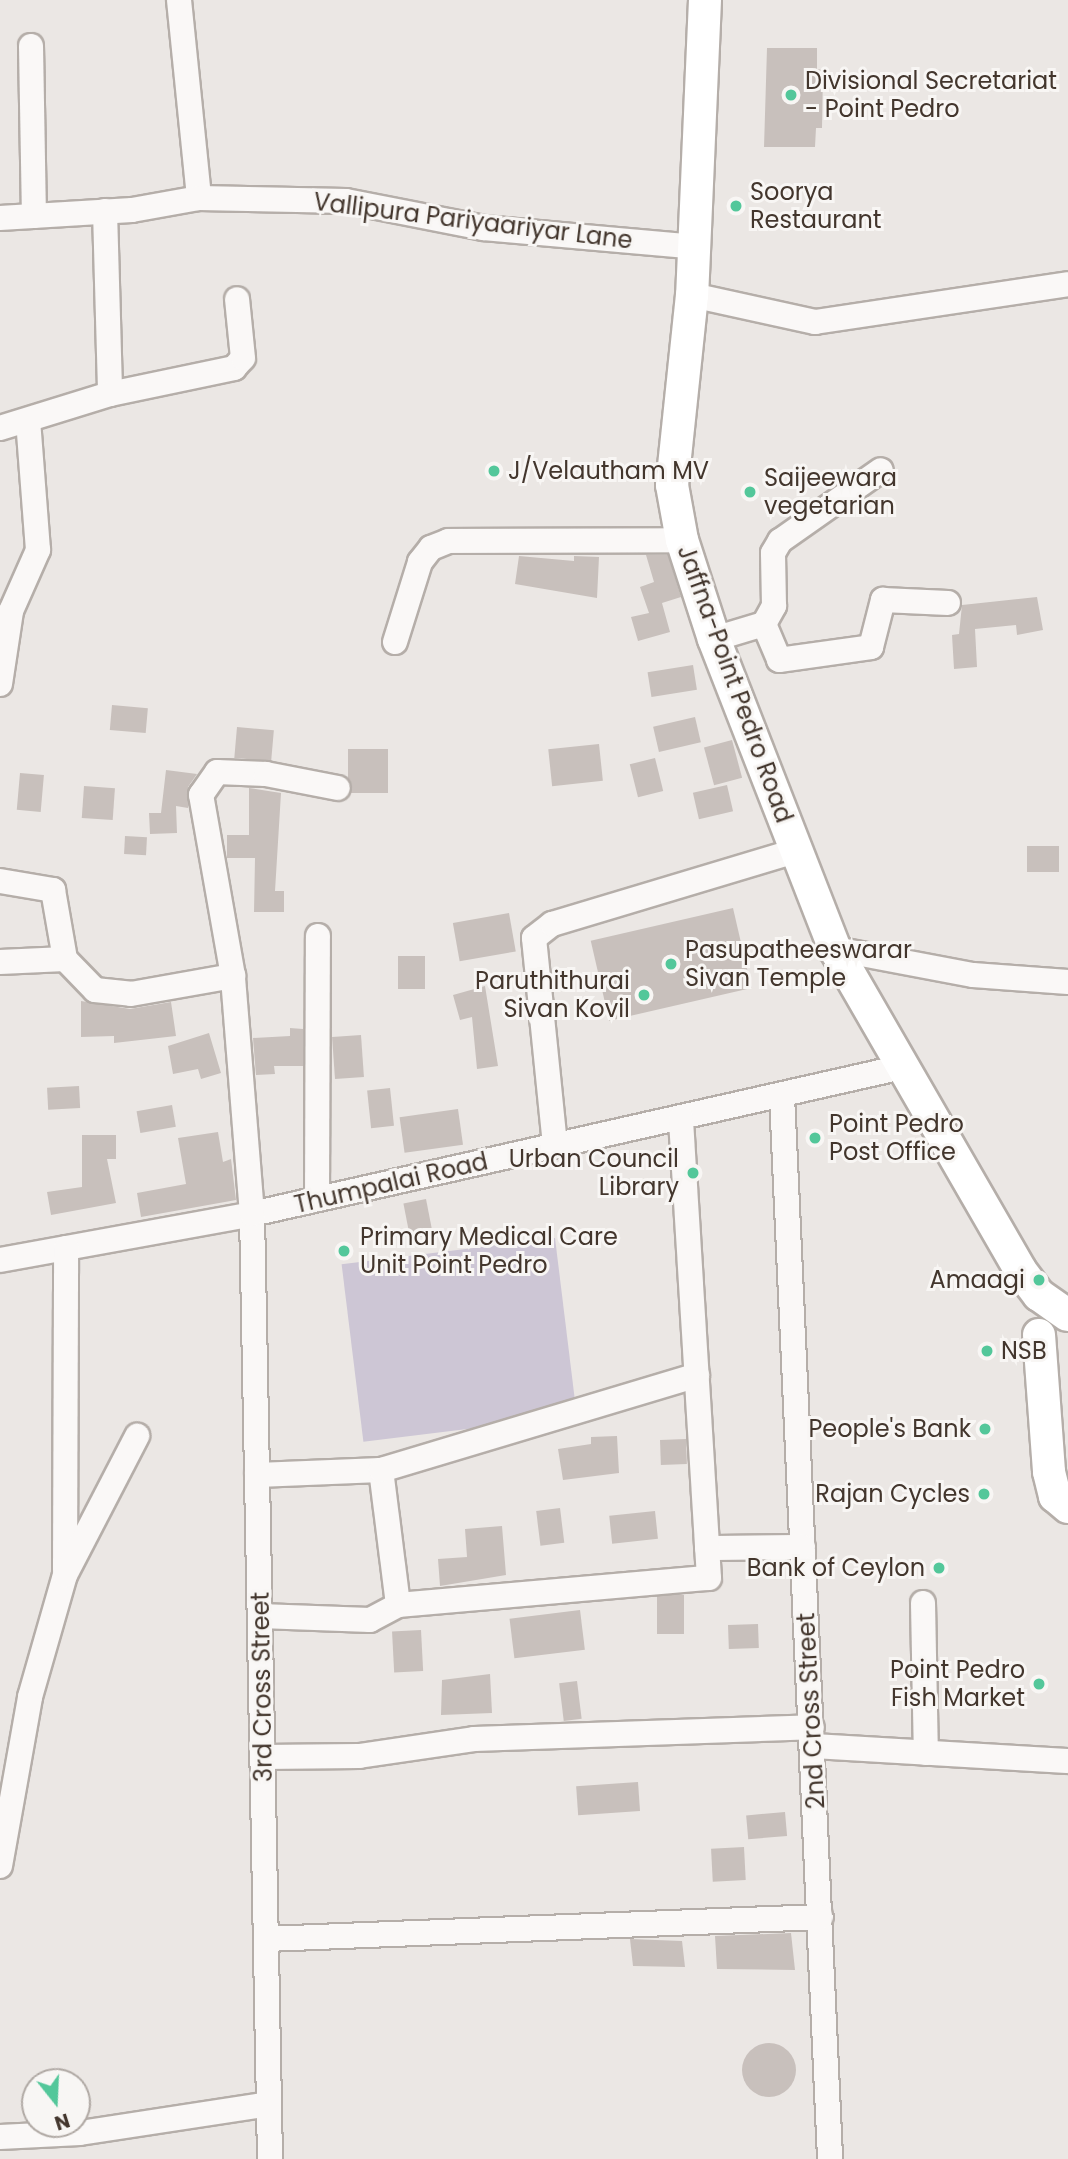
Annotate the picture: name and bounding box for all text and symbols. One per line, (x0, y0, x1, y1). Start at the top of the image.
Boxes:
place label: Divisional Secretariat - Point Pedro (805, 67, 1057, 123)
marker: Divisional Secretariat - Point Pedro (783, 87, 799, 103)
place label: Soorya Restaurant (750, 178, 882, 234)
street label: Vallipura Pariyaariyar Lane (312, 187, 634, 255)
marker: Soorya Restaurant (728, 198, 744, 214)
place label: J/Velautham MV (508, 457, 709, 485)
marker: J/Velautham MV (486, 463, 502, 479)
place label: Saijeewara vegetarian (764, 464, 897, 520)
marker: Saijeewara vegetarian (742, 484, 758, 500)
street label: Jaffna-Point Pedro Road (671, 541, 799, 827)
place label: Pasupatheeswarar Sivan Temple (685, 936, 912, 992)
marker: Pasupatheeswarar Sivan Temple (663, 956, 679, 972)
place label: Paruthithurai Sivan Kovil (475, 967, 630, 1023)
marker: Paruthithurai Sivan Kovil (636, 987, 652, 1003)
place label: Point Pedro Post Office (829, 1110, 964, 1166)
marker: Point Pedro Post Office (807, 1130, 823, 1146)
place label: Urban Council Library (509, 1145, 679, 1201)
street label: Thumpalai Road (291, 1147, 491, 1219)
marker: Urban Council Library (685, 1165, 701, 1181)
place label: Primary Medical Care Unit Point Pedro (360, 1223, 618, 1279)
marker: Primary Medical Care Unit Point Pedro (334, 1241, 354, 1261)
place label: Amaagi (930, 1266, 1025, 1294)
marker: Amaagi (1031, 1272, 1047, 1288)
place label: NSB (1001, 1337, 1047, 1365)
marker: NSB (979, 1343, 995, 1359)
place label: People's Bank (808, 1415, 971, 1443)
marker: People's Bank (977, 1421, 993, 1437)
place label: Rajan Cycles (815, 1480, 970, 1508)
marker: Rajan Cycles (976, 1486, 992, 1502)
place label: Bank of Ceylon (747, 1554, 925, 1582)
marker: Bank of Ceylon (931, 1560, 947, 1576)
street label: 3rd Cross Street (246, 1592, 278, 1782)
street label: 2nd Cross Street (791, 1612, 831, 1810)
place label: Point Pedro Fish Market (890, 1656, 1025, 1712)
marker: Point Pedro Fish Market (1031, 1676, 1047, 1692)
north arrow (21, 2068, 91, 2138)
text: N (51, 2106, 73, 2137)

